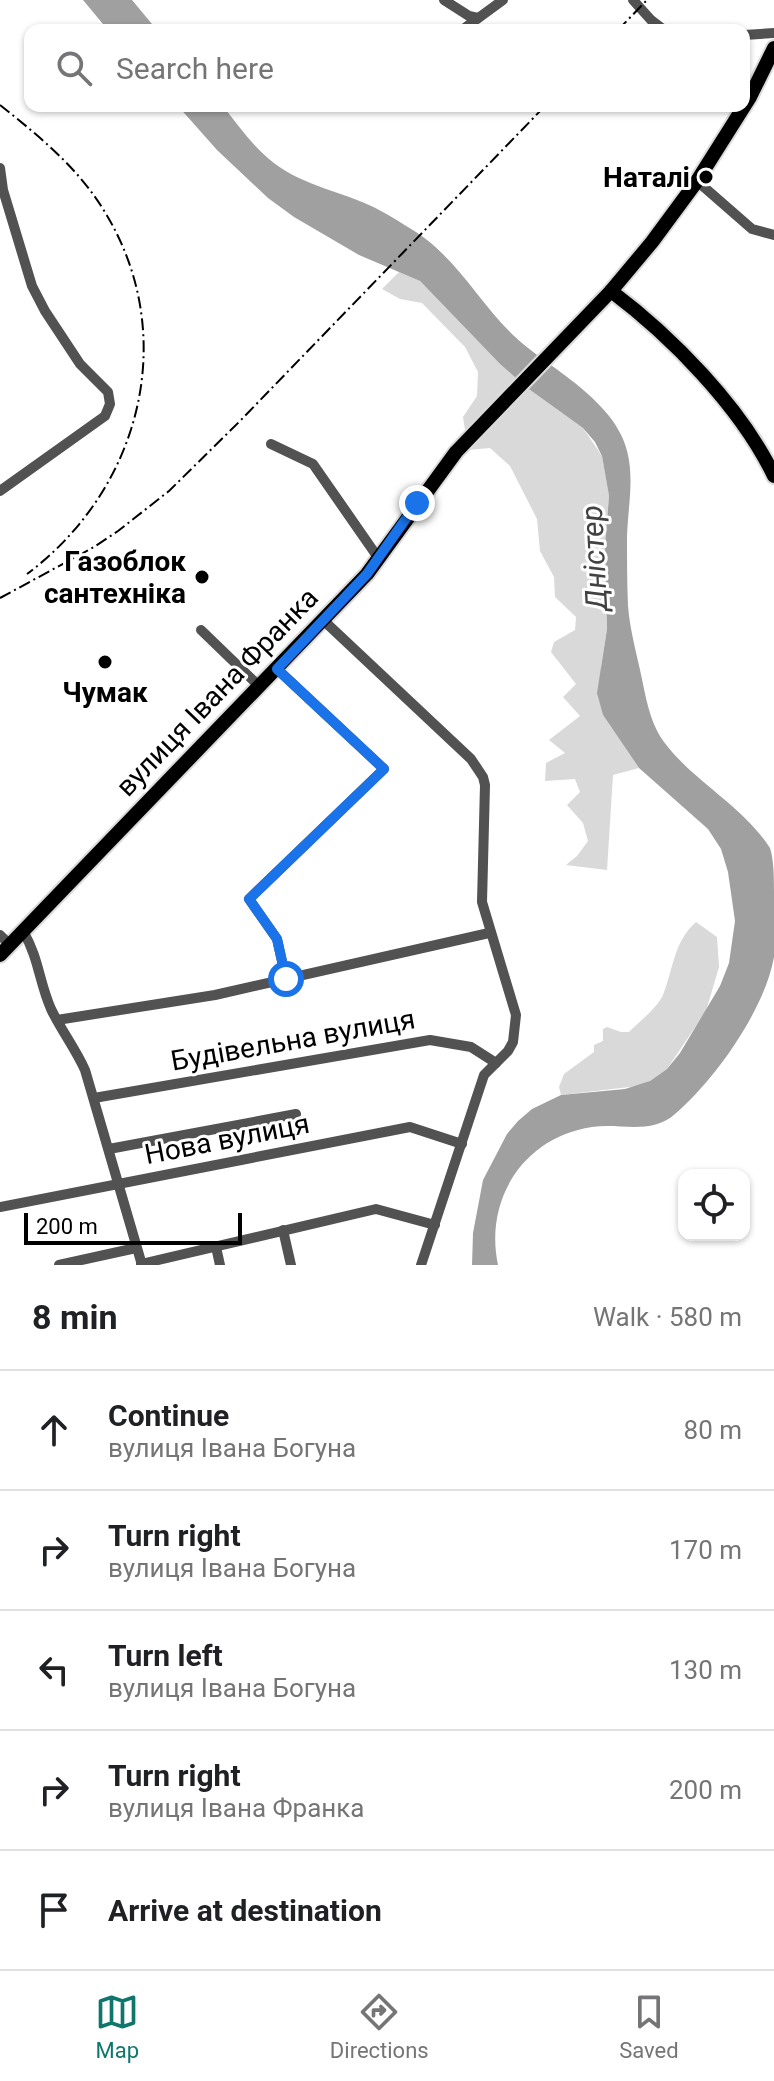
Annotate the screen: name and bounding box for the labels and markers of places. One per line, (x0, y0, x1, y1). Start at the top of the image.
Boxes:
place label: Наталi (603, 161, 690, 194)
marker: Наталi (697, 168, 715, 186)
place label: Газоблок сантехніка (44, 545, 186, 610)
marker: Газоблок сантехніка (193, 568, 211, 586)
marker: Чумак (96, 653, 114, 671)
place label: Чумак (62, 676, 148, 709)

